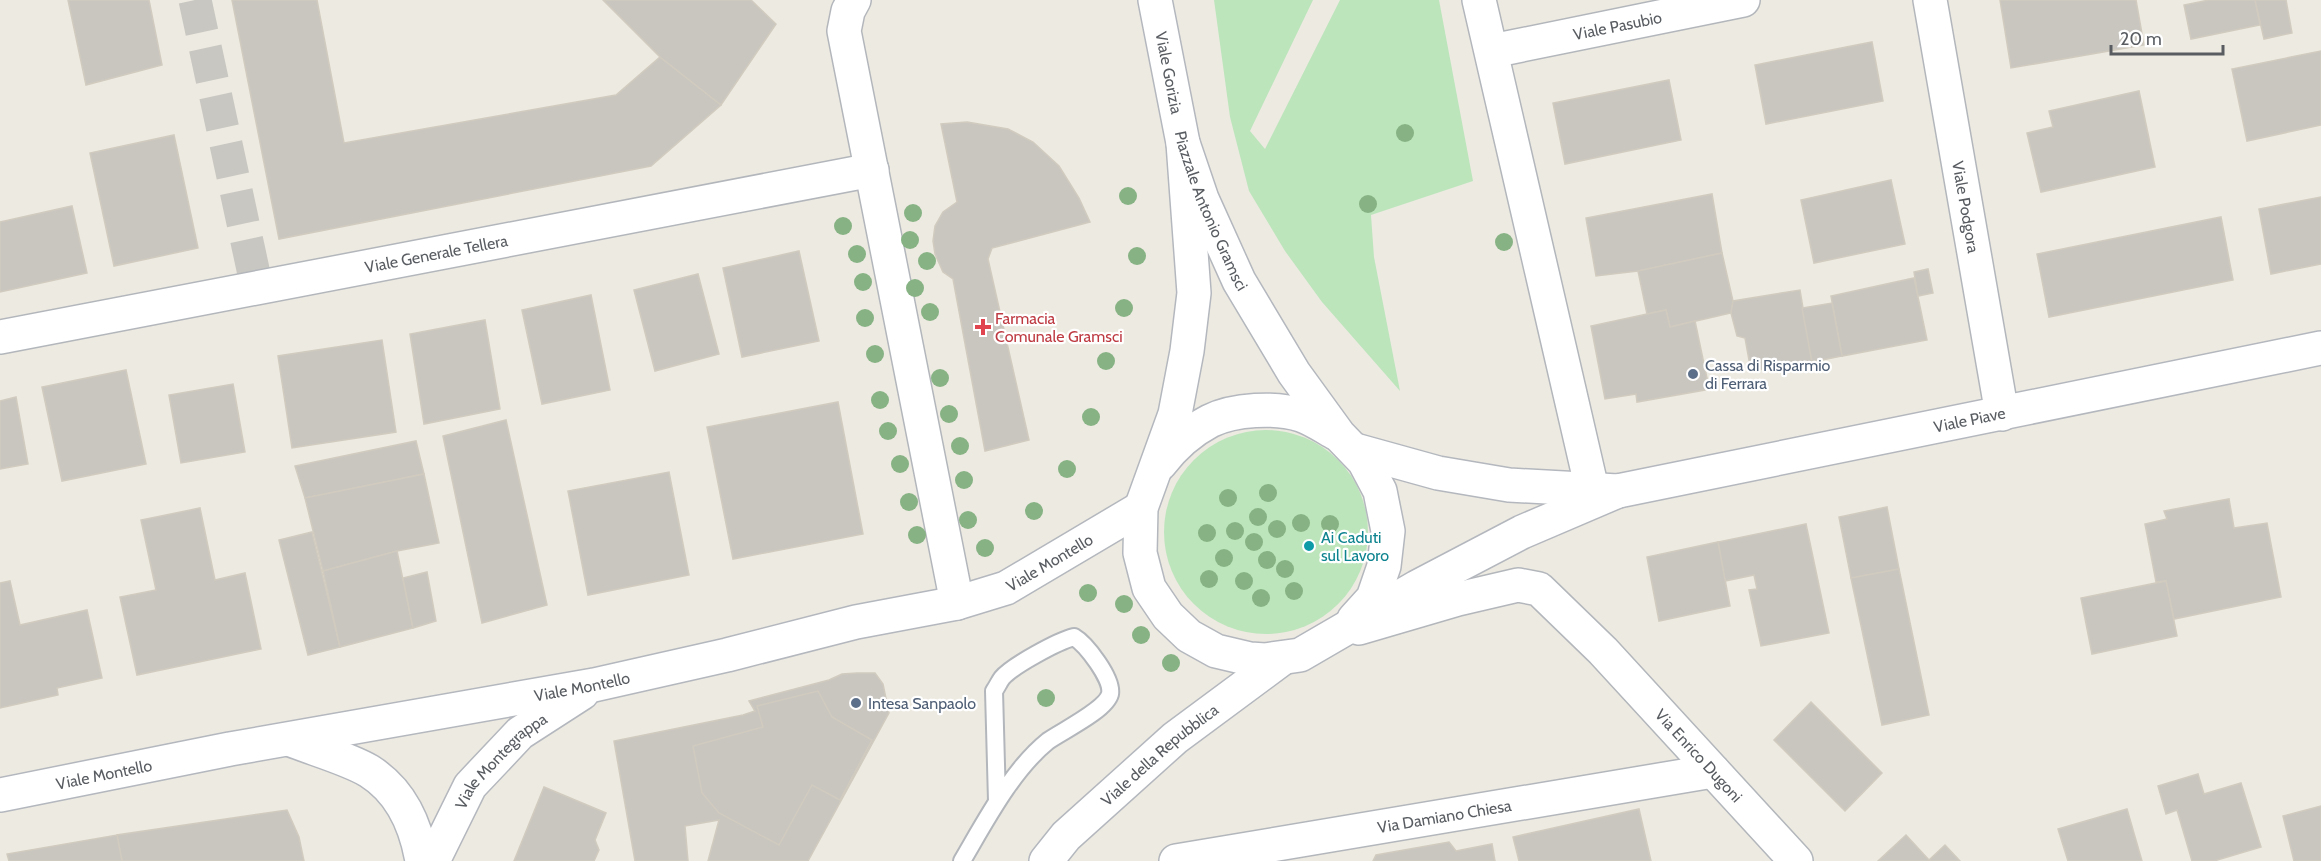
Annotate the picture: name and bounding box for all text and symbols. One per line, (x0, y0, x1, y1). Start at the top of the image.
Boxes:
street label: Viale Pasubio (1572, 8, 1664, 44)
scale bar (2111, 18, 2224, 56)
text: 20 m (2120, 28, 2162, 50)
street label: Viale Gorizia (1151, 30, 1186, 116)
street label: Piazzale Antonio Gramsci (1171, 129, 1252, 294)
street label: Viale Podgora (1948, 159, 1983, 255)
street label: Viale Generale Tellera (363, 231, 509, 277)
place label: Farmacia Comunale Gramsci (995, 309, 1123, 346)
marker: Farmacia Comunale Gramsci (976, 320, 990, 334)
place label: Cassa di Risparmio di Ferrara (1705, 356, 1831, 393)
marker: Cassa di Risparmio di Ferrara (1686, 367, 1700, 381)
street label: Viale Piave (1932, 403, 2007, 437)
place label: Ai Caduti sul Lavoro (1321, 528, 1389, 565)
street label: Viale Montello (1003, 530, 1096, 596)
marker: Ai Caduti sul Lavoro (1302, 539, 1316, 553)
street label: Viale Montello (533, 668, 632, 705)
place label: Intesa Sanpaolo (868, 694, 976, 713)
marker: Intesa Sanpaolo (849, 696, 863, 710)
street label: Viale della Repubblica (1097, 700, 1222, 810)
street label: Via Enrico Dugoni (1651, 705, 1746, 806)
street label: Viale Montegrappa (451, 709, 551, 812)
street label: Viale Montello (54, 756, 154, 794)
street label: Via Damiano Chiesa (1376, 796, 1513, 837)

